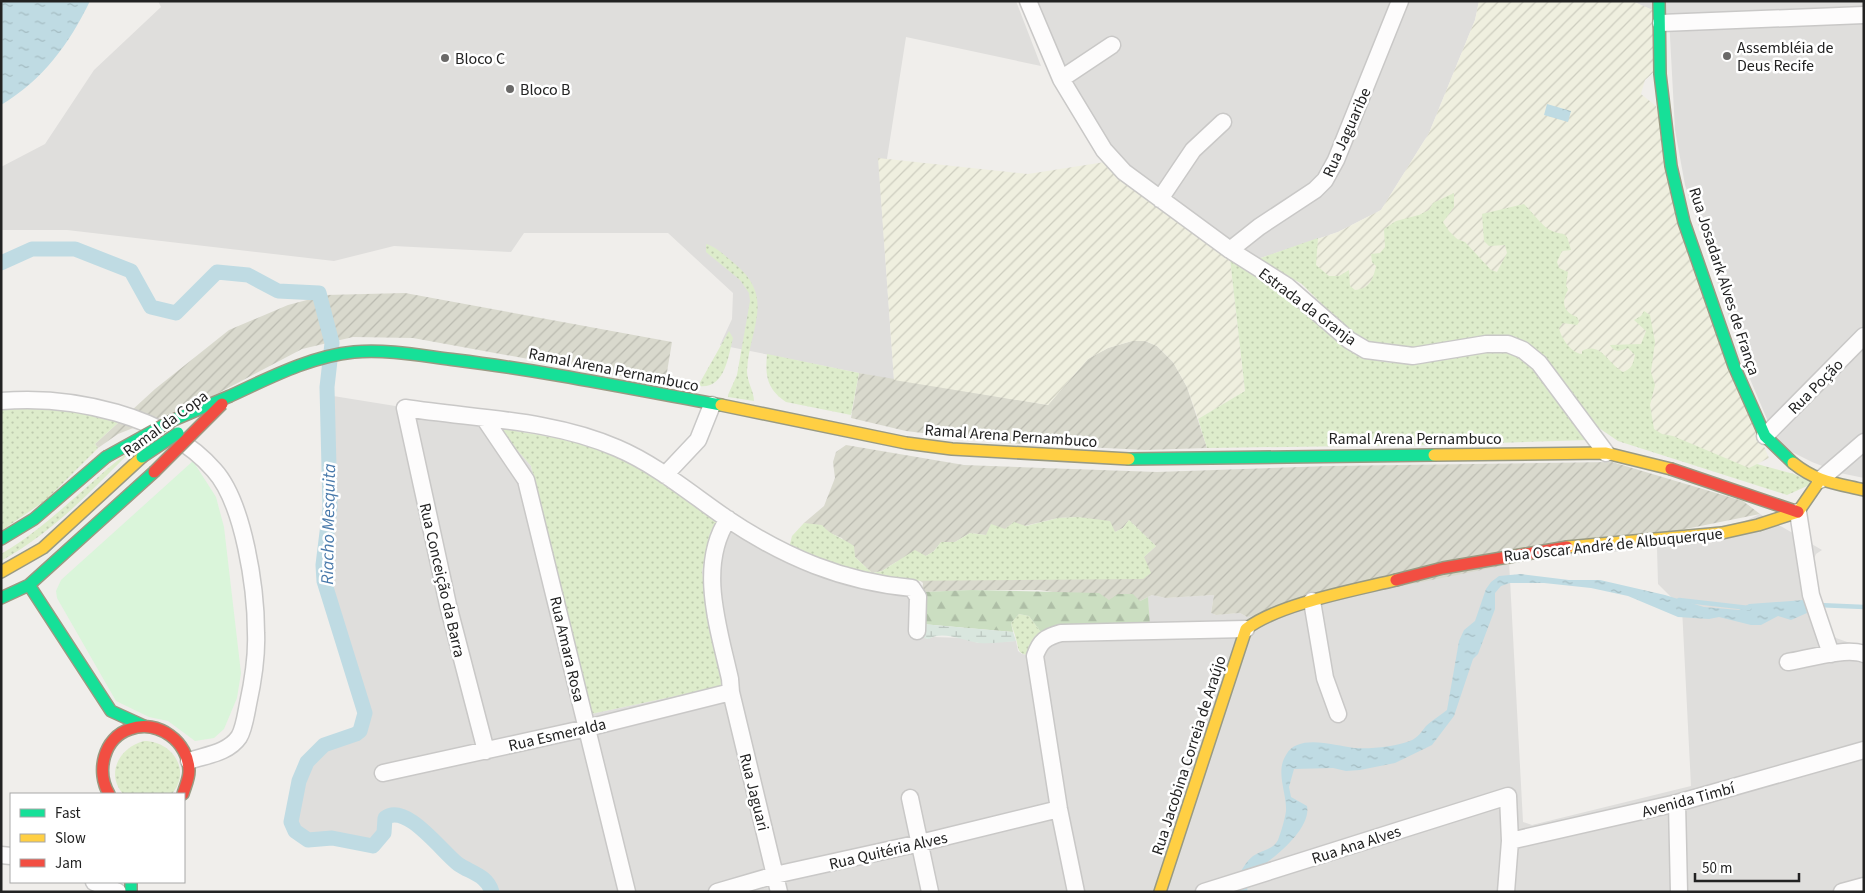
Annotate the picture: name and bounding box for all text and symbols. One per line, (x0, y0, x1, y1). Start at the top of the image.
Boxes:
place label: Assembléia de Deus Recife (1737, 37, 1834, 77)
place label: Bloco C (455, 48, 505, 70)
marker: Assembléia de Deus Recife (1721, 50, 1733, 62)
marker: Bloco C (439, 52, 451, 64)
place label: Bloco B (520, 79, 570, 101)
marker: Bloco B (504, 83, 516, 95)
street label: Rua Jaguaribe (1317, 84, 1376, 181)
street label: Rua Josadark Alves de França (1683, 184, 1765, 378)
street label: Estrada da Granja (1254, 263, 1361, 351)
street label: Ramal Arena Pernambuco (527, 343, 701, 397)
street label: Rua Poção (1783, 354, 1848, 419)
street label: Ramal da Copa (119, 385, 213, 462)
street label: Ramal Arena Pernambuco (924, 419, 1098, 453)
street label: Ramal Arena Pernambuco (1328, 428, 1502, 450)
water label: Riacho Mesquita (315, 463, 342, 585)
street label: Rua Conceição da Barra (414, 501, 471, 660)
street label: Rua Oscar André de Albuquerque (1503, 523, 1724, 567)
street label: Rua Amara Rosa (544, 594, 590, 704)
street label: Rua Jacobina Correia de Araújo (1146, 653, 1232, 858)
street label: Rua Esmeralda (506, 713, 608, 757)
street label: Rua Jaguari (734, 751, 774, 833)
street label: Avenida Timbí (1639, 777, 1738, 823)
legend (10, 793, 185, 883)
text: Fast (55, 803, 81, 824)
street label: Rua Ana Alves (1309, 820, 1404, 870)
street label: Rua Quitéria Alves (827, 827, 950, 875)
text: Slow (55, 828, 86, 849)
scale bar (1695, 850, 1799, 882)
text: Jam (55, 853, 82, 874)
text: 50 m (1702, 858, 1732, 879)

